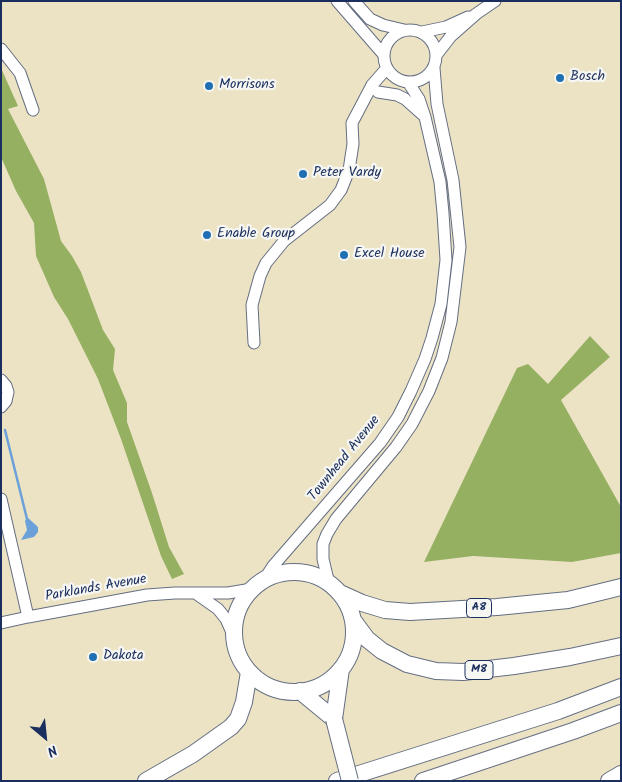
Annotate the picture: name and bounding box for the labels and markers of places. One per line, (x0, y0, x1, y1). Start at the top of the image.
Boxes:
place label: Bosch (570, 70, 605, 86)
marker: Bosch (554, 72, 566, 84)
place label: Morrisons (219, 78, 275, 94)
marker: Morrisons (203, 80, 215, 92)
place label: Peter Vardy (313, 166, 381, 182)
marker: Peter Vardy (297, 168, 309, 180)
place label: Enable Group (217, 227, 295, 243)
marker: Enable Group (201, 229, 213, 241)
place label: Excel House (354, 247, 424, 263)
marker: Excel House (338, 249, 350, 261)
place label: Dakota (103, 649, 143, 665)
marker: Dakota (87, 651, 99, 663)

